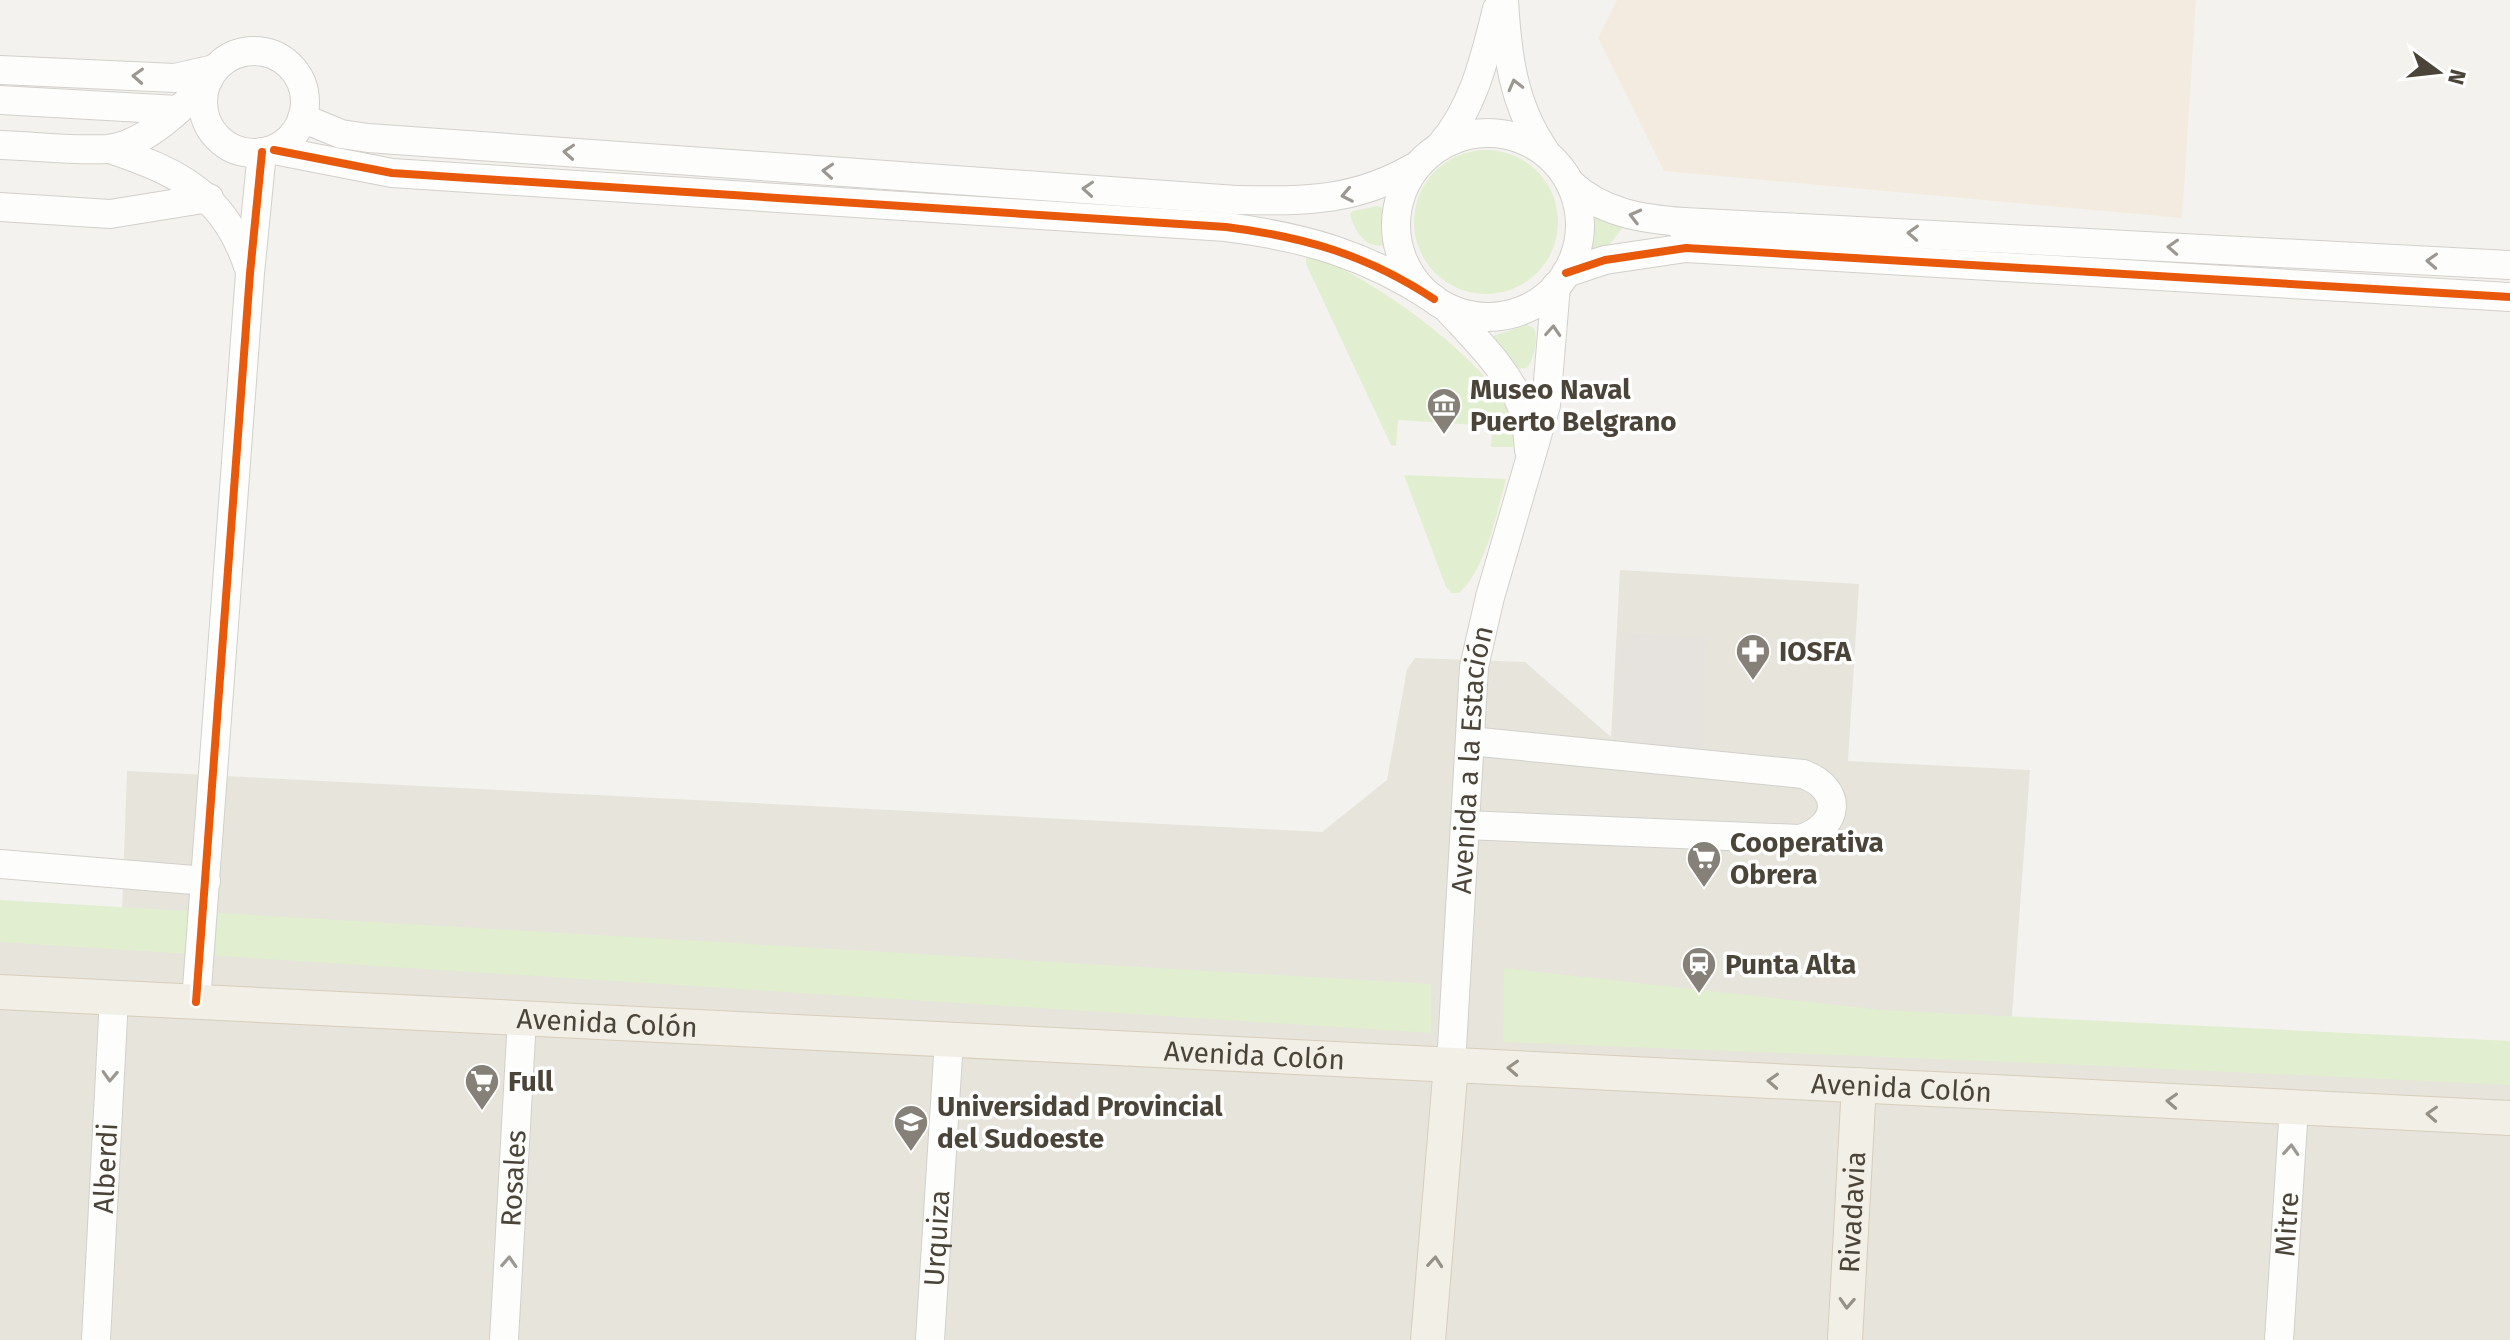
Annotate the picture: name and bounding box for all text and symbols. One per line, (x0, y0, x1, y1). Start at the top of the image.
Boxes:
north arrow (2398, 32, 2478, 112)
text: N (2442, 67, 2472, 88)
one-way arrow (131, 68, 144, 85)
one-way arrow (1507, 78, 1524, 92)
one-way arrow (562, 144, 575, 161)
one-way arrow (821, 163, 834, 180)
one-way arrow (1081, 181, 1094, 198)
one-way arrow (1340, 185, 1354, 202)
one-way arrow (1629, 209, 1643, 226)
one-way arrow (1906, 224, 1919, 241)
one-way arrow (2166, 238, 2178, 255)
one-way arrow (2425, 252, 2438, 269)
one-way arrow (1544, 324, 1561, 337)
place label: Museo Naval Puerto Belgrano (1470, 373, 1677, 438)
museum icon: Museo Naval Puerto Belgrano (1425, 386, 1463, 436)
street label: Avenida a la Estación (1445, 623, 1500, 895)
pharmacy icon: IOSFA (1734, 632, 1772, 682)
place label: IOSFA (1779, 635, 1852, 668)
place label: Cooperativa Obrera (1730, 826, 1884, 891)
supermarket icon: Cooperativa Obrera (1685, 839, 1723, 889)
station icon: Punta Alta (1680, 945, 1718, 995)
place label: Punta Alta (1725, 948, 1856, 981)
street label: Avenida Colón (516, 1002, 698, 1044)
street label: Avenida Colón (1163, 1034, 1346, 1076)
one-way arrow (1506, 1060, 1519, 1077)
supermarket icon: Full (463, 1062, 501, 1112)
place label: Full (508, 1065, 554, 1098)
street label: Avenida Colón (1810, 1067, 1993, 1109)
one-way arrow (102, 1070, 119, 1083)
one-way arrow (1766, 1073, 1779, 1090)
place label: Universidad Provincial del Sudoeste (937, 1090, 1223, 1155)
one-way arrow (2165, 1093, 2178, 1110)
school or university icon: Universidad Provincial del Sudoeste (892, 1103, 930, 1153)
one-way arrow (2425, 1106, 2438, 1123)
street label: Alberdi (87, 1122, 124, 1214)
street label: Rosales (494, 1129, 533, 1228)
one-way arrow (2282, 1143, 2299, 1156)
street label: Rivadavia (1833, 1150, 1872, 1274)
street label: Urquiza (917, 1189, 956, 1287)
street label: Mitre (2268, 1191, 2306, 1258)
one-way arrow (500, 1255, 517, 1268)
one-way arrow (1426, 1255, 1443, 1268)
one-way arrow (1838, 1297, 1855, 1310)

